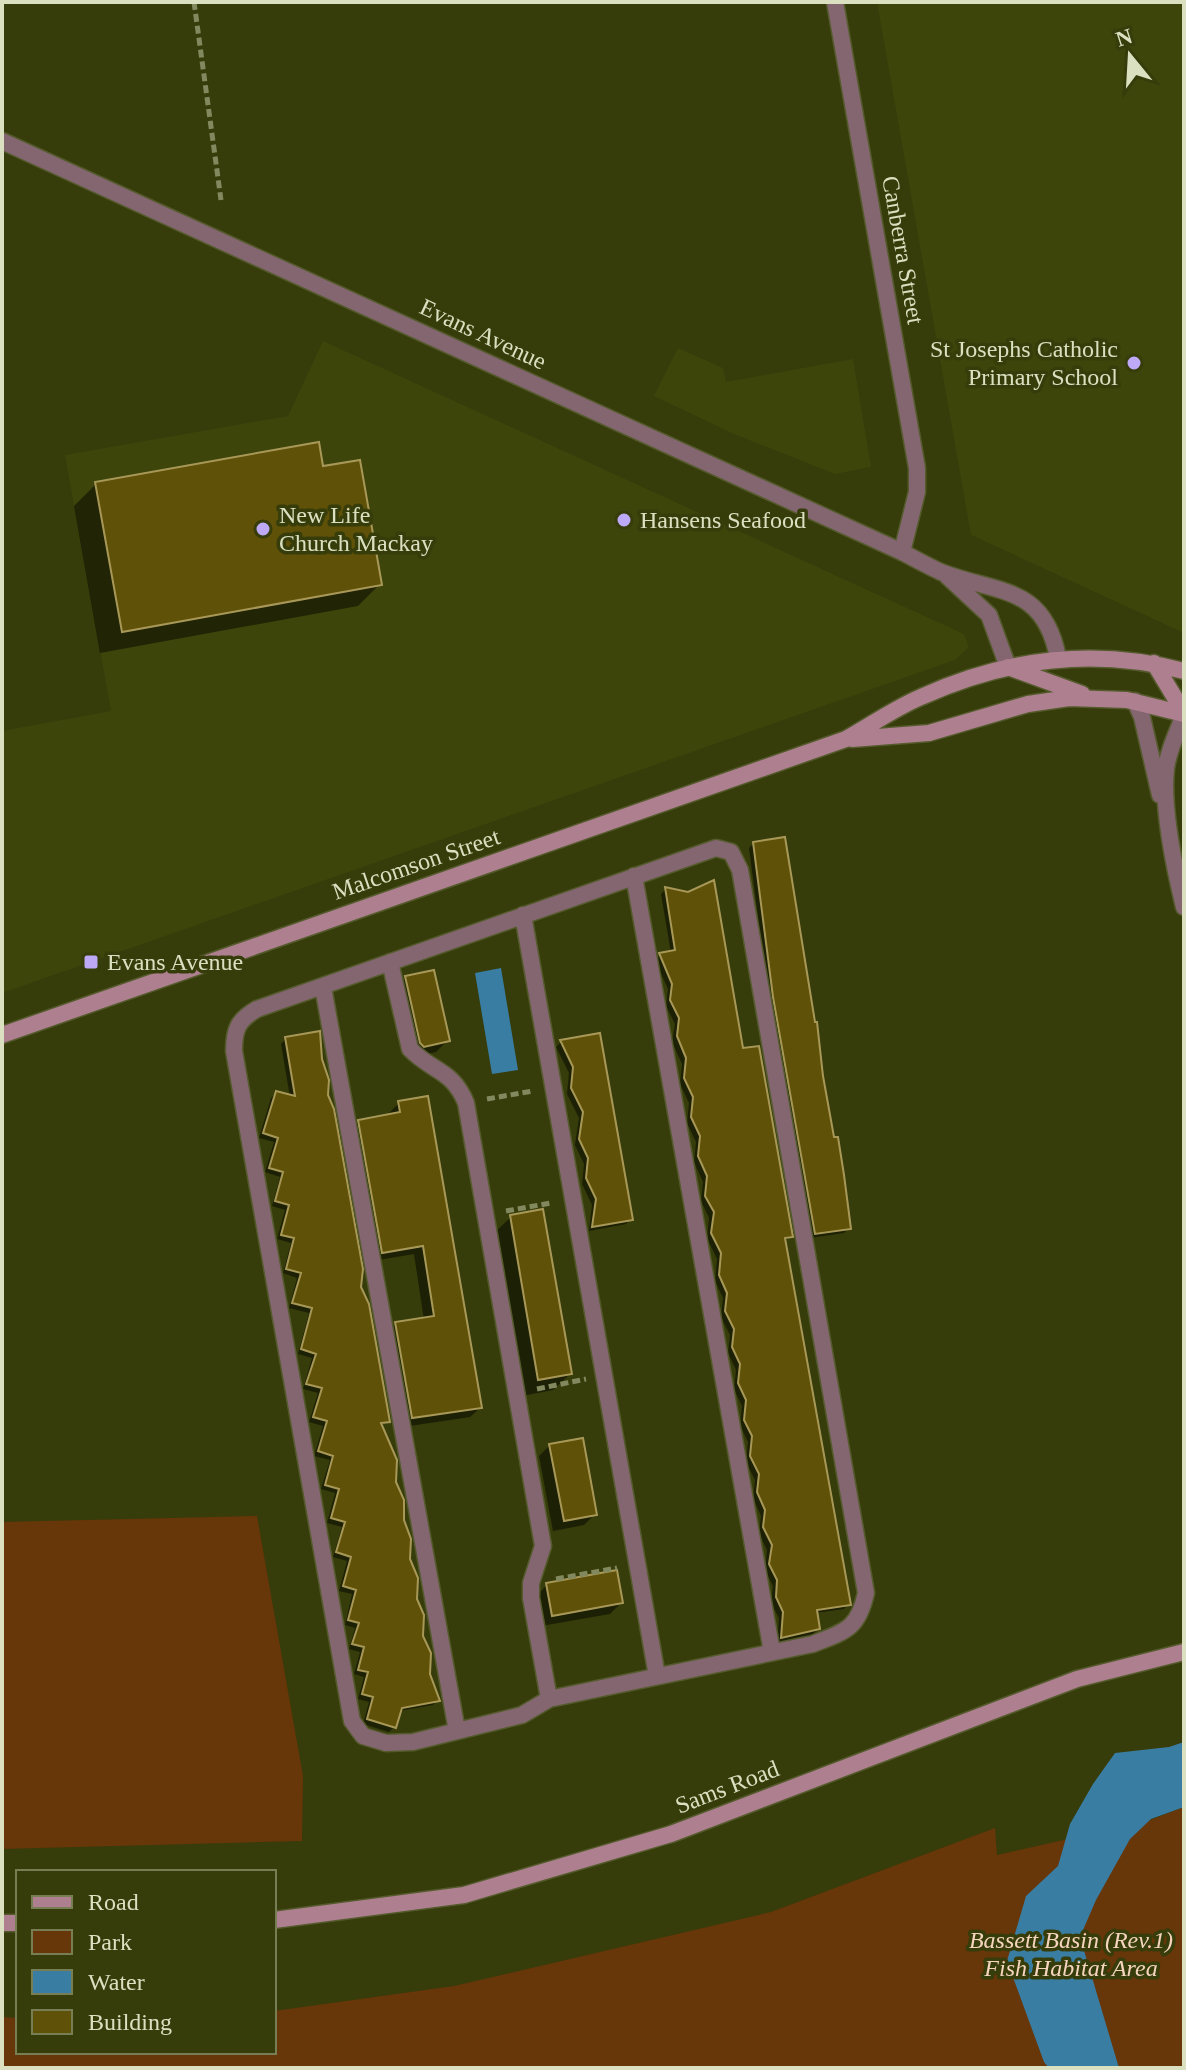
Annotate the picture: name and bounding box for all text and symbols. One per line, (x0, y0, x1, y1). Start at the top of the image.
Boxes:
north arrow (1090, 16, 1170, 96)
text: N (1113, 23, 1135, 52)
street label: Canberra Street (877, 174, 929, 326)
street label: Evans Avenue (416, 293, 550, 375)
place label: St Josephs Catholic Primary School (930, 336, 1118, 390)
marker: St Josephs Catholic Primary School (1125, 354, 1143, 372)
place label: New Life Church Mackay (279, 502, 433, 556)
place label: Hansens Seafood (640, 507, 806, 533)
marker: Hansens Seafood (615, 511, 633, 529)
marker: New Life Church Mackay (254, 520, 272, 538)
street label: Malcomson Street (329, 823, 503, 905)
place label: Evans Avenue (107, 949, 243, 975)
marker: Evans Avenue (82, 953, 100, 971)
street label: Sams Road (672, 1755, 782, 1819)
legend (16, 1870, 276, 2054)
text: Road (88, 1889, 139, 1915)
park label: Bassett Basin (Rev.1) Fish Habitat Area (969, 1927, 1173, 1981)
text: Park (88, 1929, 132, 1955)
text: Water (88, 1969, 145, 1995)
text: Building (88, 2009, 172, 2035)

